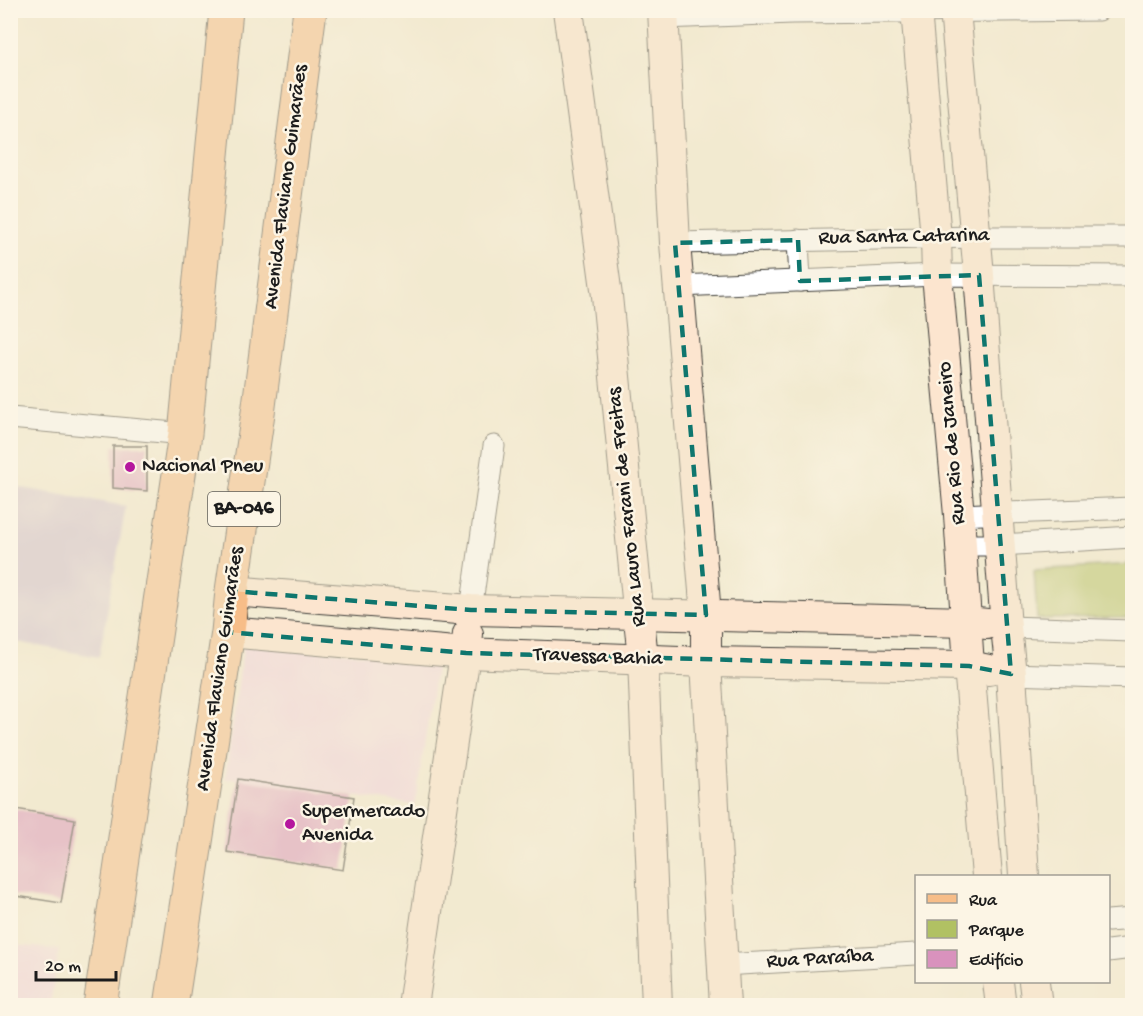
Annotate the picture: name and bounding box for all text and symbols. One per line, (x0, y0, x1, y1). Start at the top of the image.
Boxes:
street label: Avenida Flaviano Guimarães (260, 62, 315, 311)
street label: Rua Santa Catarina (818, 224, 991, 252)
street label: Rua Rio de Janeiro (933, 360, 973, 526)
street label: Rua Lauro Farani de Freitas (603, 385, 653, 628)
place label: Nacional Pneu (142, 455, 264, 480)
marker: Nacional Pneu (123, 460, 137, 474)
road number: BA-046 (208, 492, 280, 526)
street label: Avenida Flaviano Guimarães (191, 544, 251, 793)
street label: Travessa Bahia (532, 643, 664, 673)
place label: Supermercado Avenida (302, 800, 425, 849)
marker: Supermercado Avenida (283, 817, 297, 831)
legend (915, 875, 1110, 983)
text: Rua (969, 891, 998, 912)
text: Parque (968, 921, 1025, 942)
scale bar (36, 944, 116, 982)
street label: Rua Paraíba (766, 945, 875, 975)
text: Edifício (969, 951, 1023, 972)
text: 20 m (45, 957, 81, 978)

